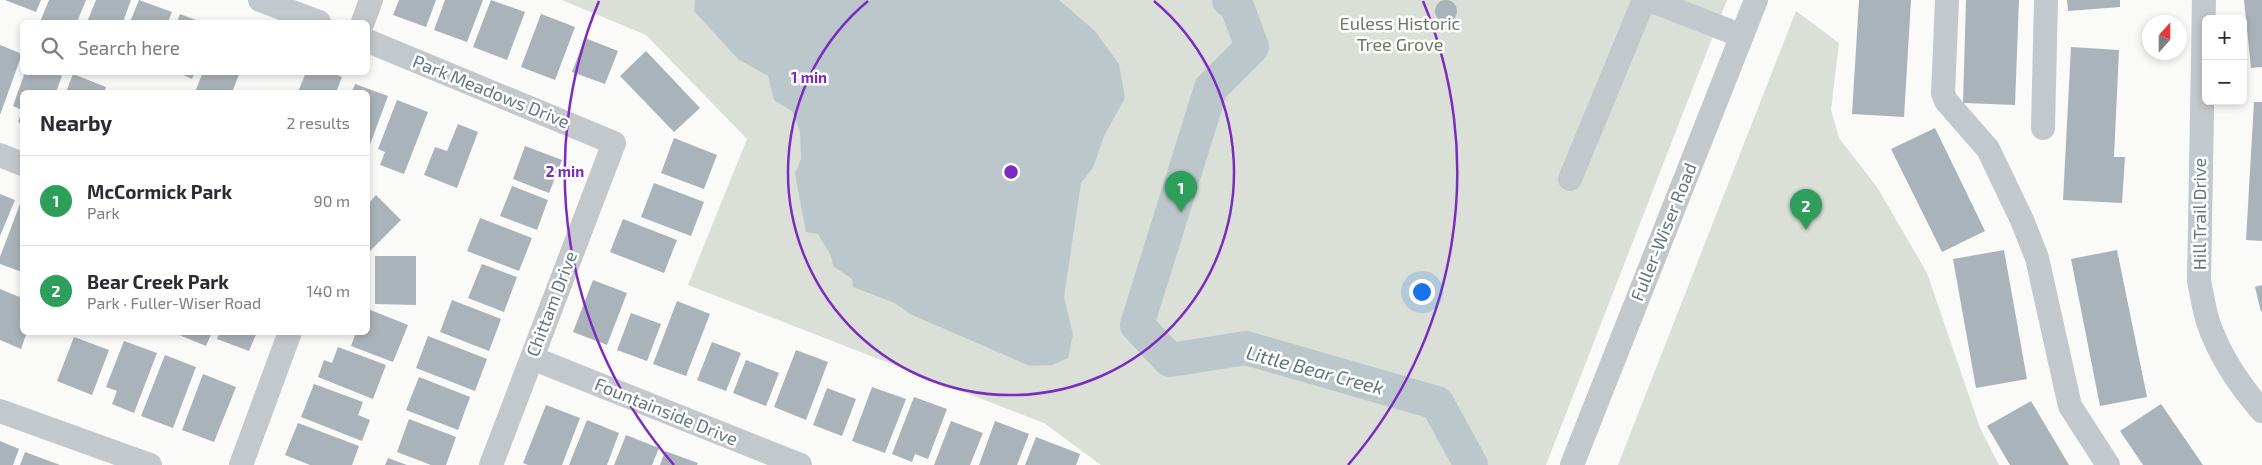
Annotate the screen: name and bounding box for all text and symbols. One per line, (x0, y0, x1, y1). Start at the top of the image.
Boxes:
park label: Euless Historic Tree Grove (1340, 12, 1461, 55)
north arrow (2142, 15, 2187, 60)
map controls (2202, 15, 2247, 105)
button: + (2202, 15, 2247, 60)
search box (20, 20, 370, 75)
icon: search (38, 34, 66, 62)
text: Search here (78, 36, 180, 59)
street label: Park Meadows Drive (410, 50, 573, 133)
button: − (2202, 60, 2247, 105)
text: 1 min (791, 68, 827, 86)
text: Nearby (40, 110, 112, 135)
text: 2 results (287, 113, 350, 132)
street label: Hill Trail Drive (2188, 158, 2210, 270)
street label: Fuller-Wiser Road (1625, 159, 1701, 304)
text: 2 min (546, 162, 584, 180)
centre of rings (1002, 163, 1020, 181)
pin: 1 (1165, 171, 1197, 212)
text: McCormick Park (87, 180, 232, 203)
pin: 2 (1790, 189, 1822, 230)
text: 1 (53, 191, 59, 210)
text: 90 m (314, 191, 350, 210)
text: Park (87, 203, 120, 222)
street label: Chittam Drive (521, 248, 581, 360)
text: Bear Creek Park (87, 270, 229, 293)
your location (1409, 279, 1435, 305)
text: 2 (51, 281, 61, 300)
text: 140 m (307, 281, 350, 300)
text: Park · Fuller-Wiser Road (87, 293, 261, 312)
water label: Little Bear Creek (1244, 340, 1386, 399)
street label: Fountainside Drive (592, 372, 741, 450)

